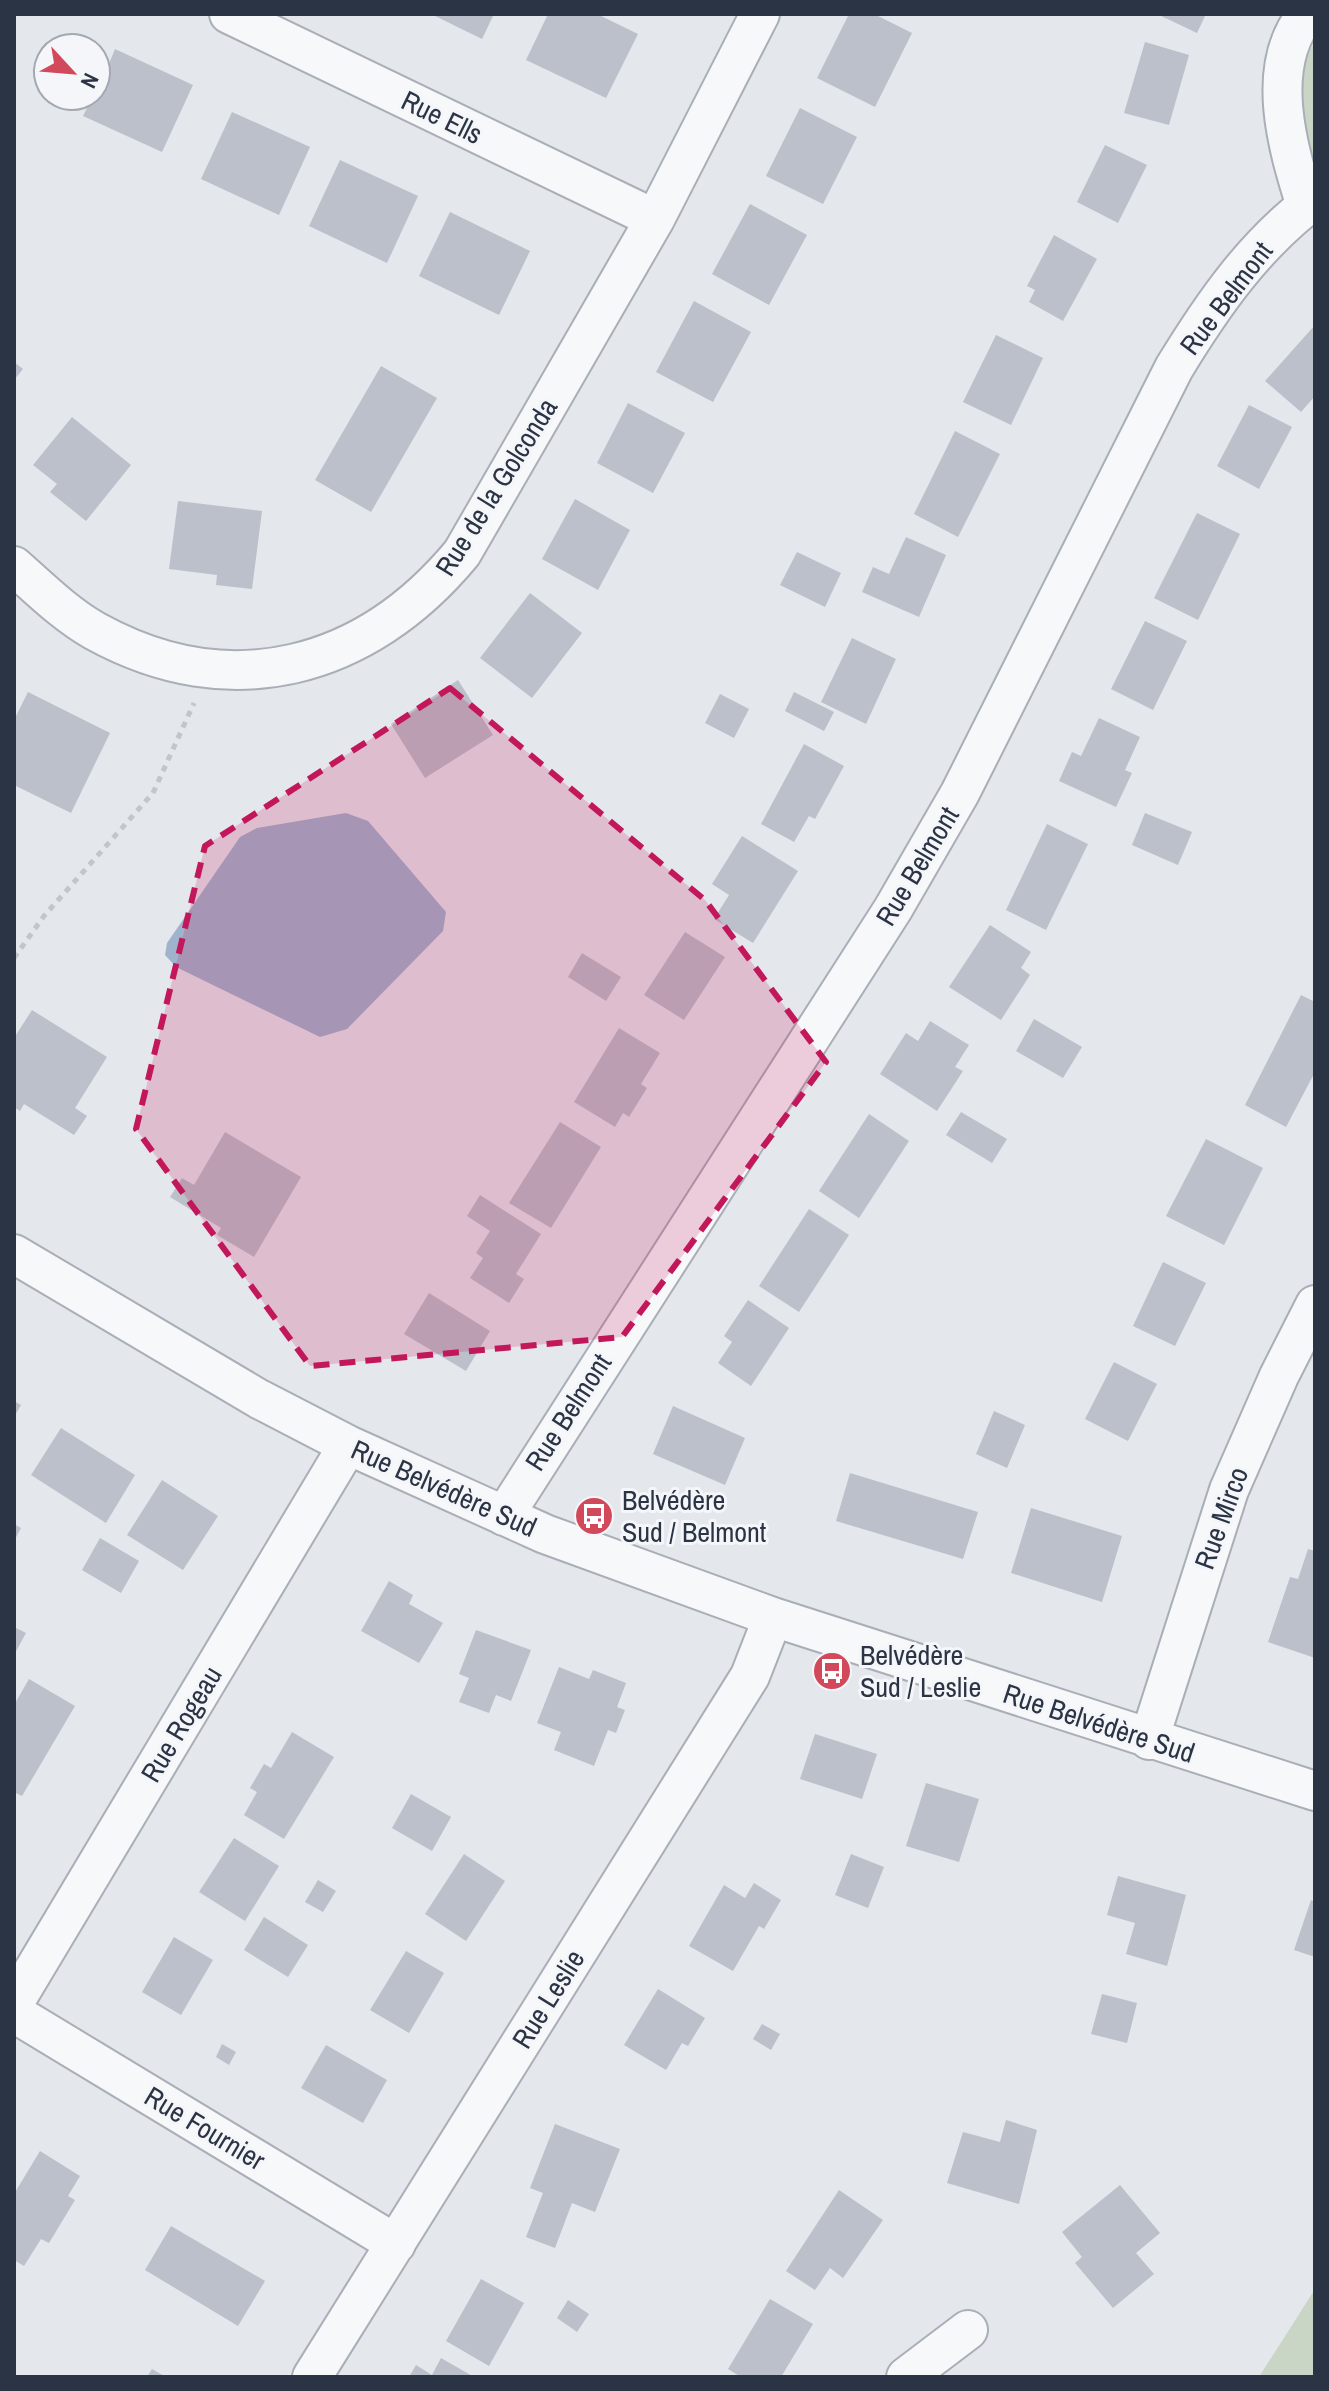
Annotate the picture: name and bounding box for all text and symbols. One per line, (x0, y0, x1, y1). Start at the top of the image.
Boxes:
north arrow (32, 32, 112, 112)
text: N (74, 68, 106, 93)
street label: Rue Ells (395, 81, 489, 153)
street label: Rue Belmont (1171, 234, 1281, 362)
street label: Rue de la Golconda (426, 391, 566, 583)
street label: Rue Belmont (867, 799, 967, 933)
street label: Rue Belmont (516, 1346, 620, 1478)
street label: Rue Belvédère Sud (345, 1430, 543, 1546)
street label: Rue Mirco (1185, 1462, 1257, 1574)
place label: Belvédère Sud / Belmont (622, 1481, 766, 1551)
bus stop icon: Belvédère Sud / Belmont (573, 1495, 615, 1537)
place label: Belvédère Sud / Leslie (860, 1636, 981, 1706)
bus stop icon: Belvédère Sud / Leslie (811, 1650, 853, 1692)
street label: Rue Rogeau (132, 1659, 230, 1789)
street label: Rue Belvédère Sud (998, 1674, 1200, 1772)
street label: Rue Leslie (503, 1942, 593, 2056)
street label: Rue Fournier (138, 2077, 273, 2179)

